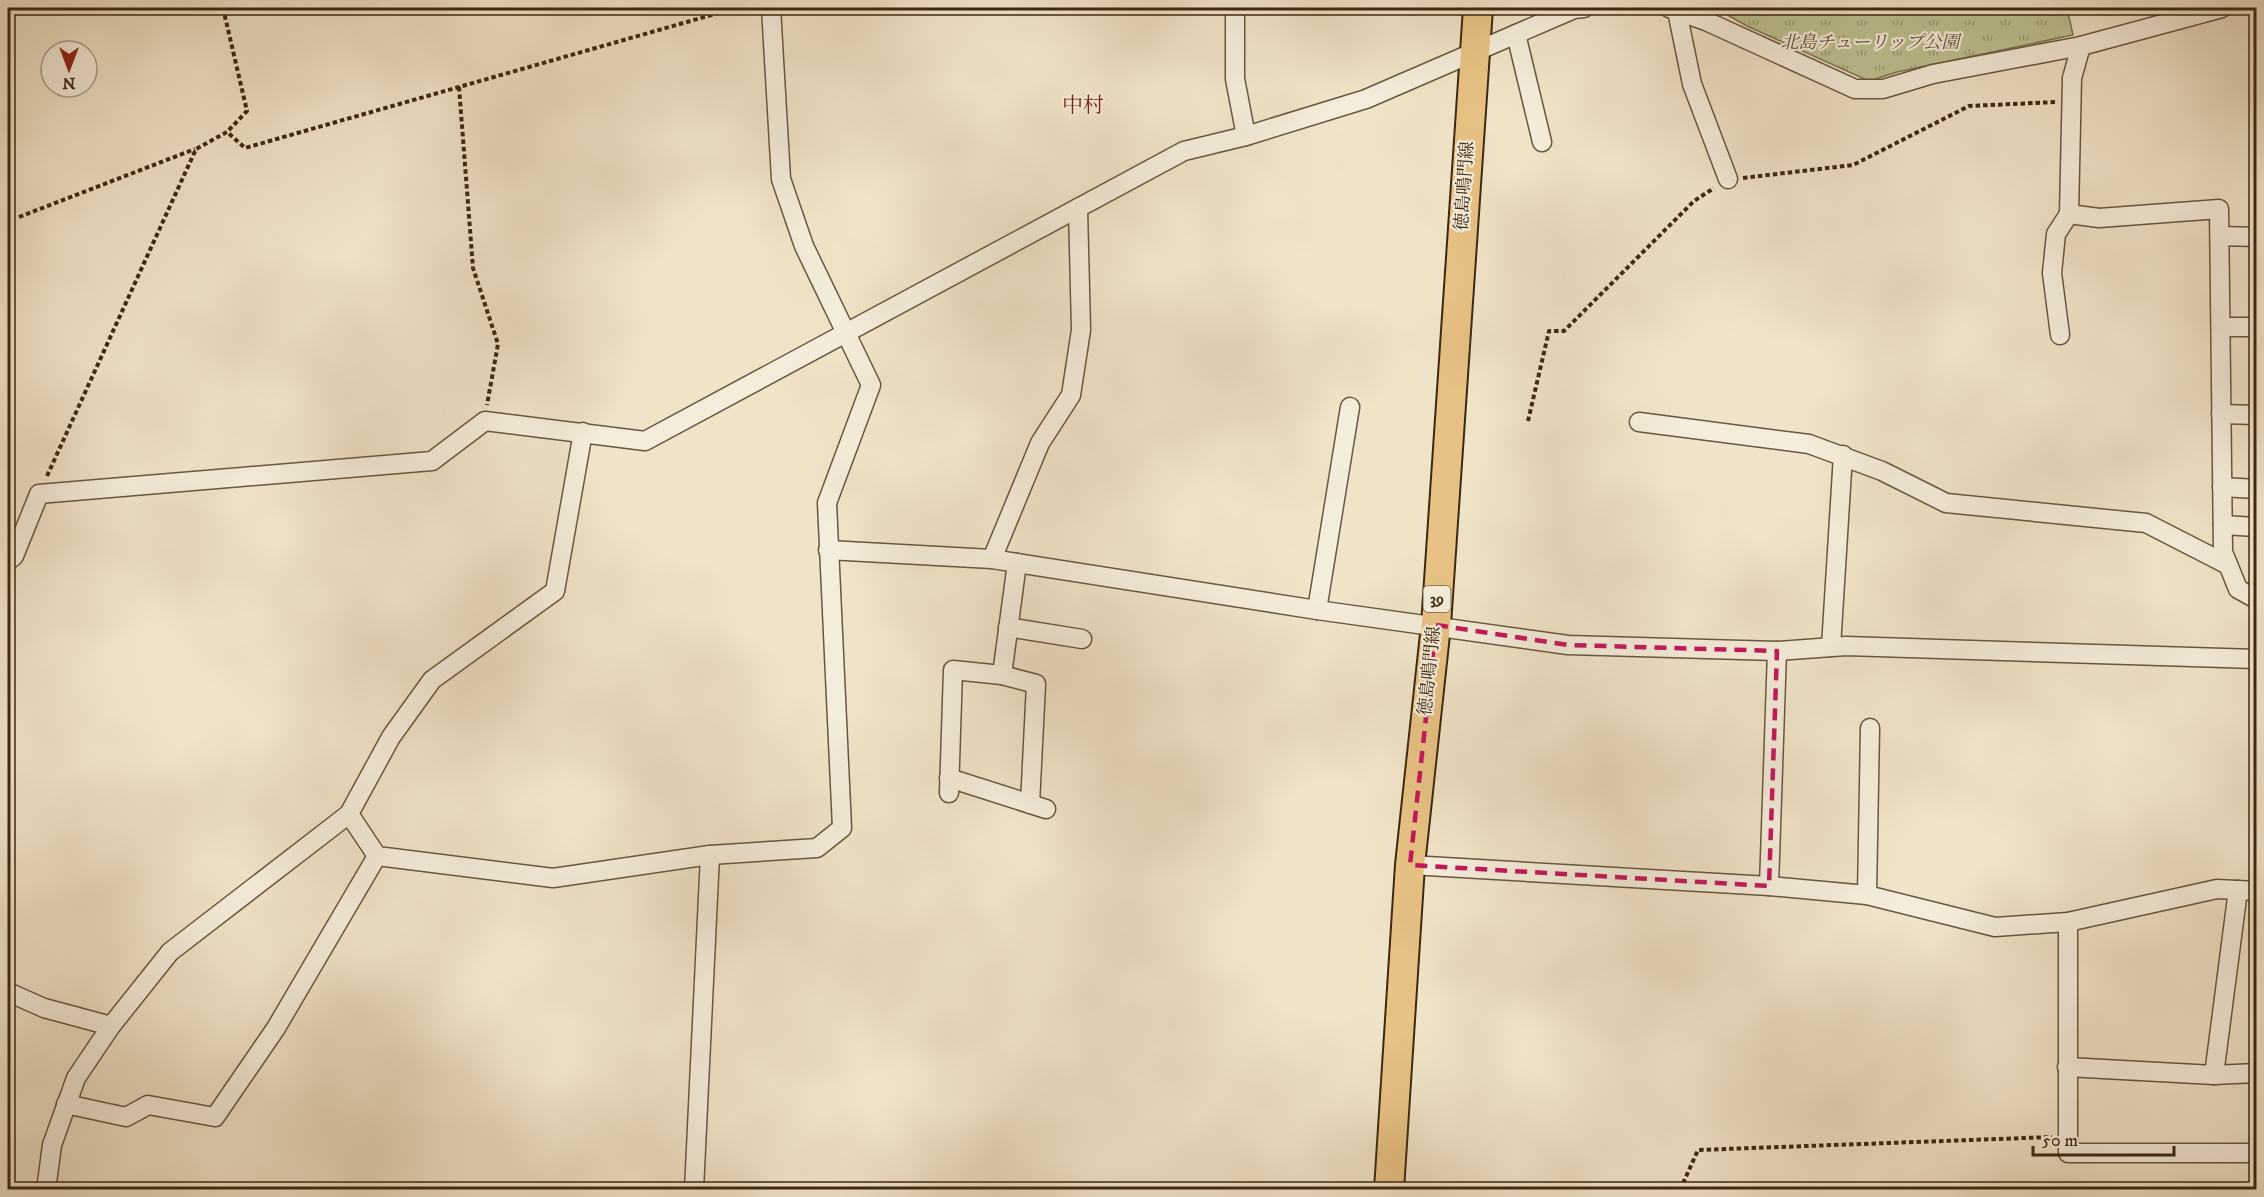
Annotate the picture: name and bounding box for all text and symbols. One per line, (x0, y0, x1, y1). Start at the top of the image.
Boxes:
park label: 北島チューリップ公園 (1781, 32, 1962, 54)
north arrow (39, 39, 99, 99)
text: N (62, 73, 76, 93)
district label: 中村 (1062, 93, 1104, 119)
street label: 徳島鳴門線 (1451, 140, 1479, 232)
road number: 39 (1424, 586, 1450, 612)
street label: 徳島鳴門線 (1414, 625, 1446, 717)
scale bar (2033, 1119, 2174, 1157)
text: 50 m (2042, 1130, 2078, 1152)

